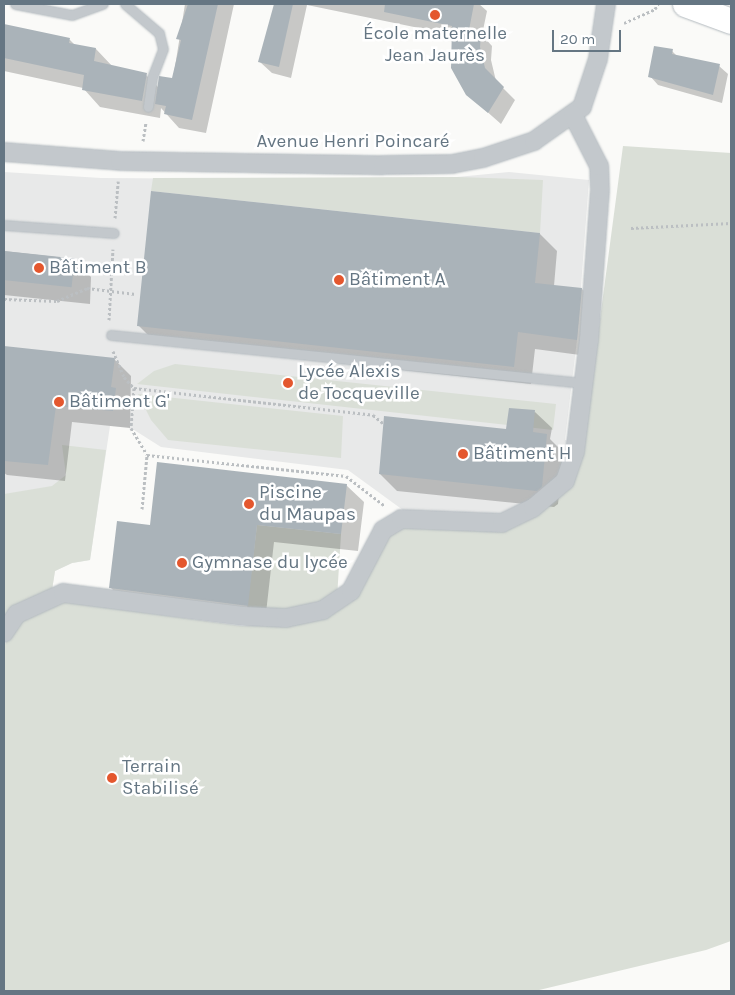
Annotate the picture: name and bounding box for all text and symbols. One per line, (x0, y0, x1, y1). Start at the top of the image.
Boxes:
marker: École maternelle Jean Jaurès (429, 9, 441, 21)
scale bar (555, 20, 624, 52)
place label: École maternelle Jean Jaurès (363, 23, 507, 67)
text: 20 m (560, 30, 595, 48)
street label: Avenue Henri Poincaré (257, 131, 449, 153)
place label: Bâtiment B (49, 257, 147, 279)
marker: Bâtiment B (33, 262, 45, 274)
place label: Bâtiment A (349, 269, 446, 291)
marker: Bâtiment A (333, 274, 345, 286)
place label: Lycée Alexis de Tocqueville (298, 361, 420, 405)
marker: Lycée Alexis de Tocqueville (282, 377, 294, 389)
place label: Bâtiment G' (69, 391, 170, 413)
marker: Bâtiment G' (53, 396, 65, 408)
place label: Bâtiment H (473, 443, 571, 465)
marker: Bâtiment H (457, 448, 469, 460)
place label: Piscine du Maupas (259, 482, 356, 526)
marker: Piscine du Maupas (243, 498, 255, 510)
place label: Gymnase du lycée (192, 552, 348, 574)
marker: Gymnase du lycée (176, 557, 188, 569)
place label: Terrain Stabilisé (122, 756, 199, 800)
marker: Terrain Stabilisé (106, 772, 118, 784)

